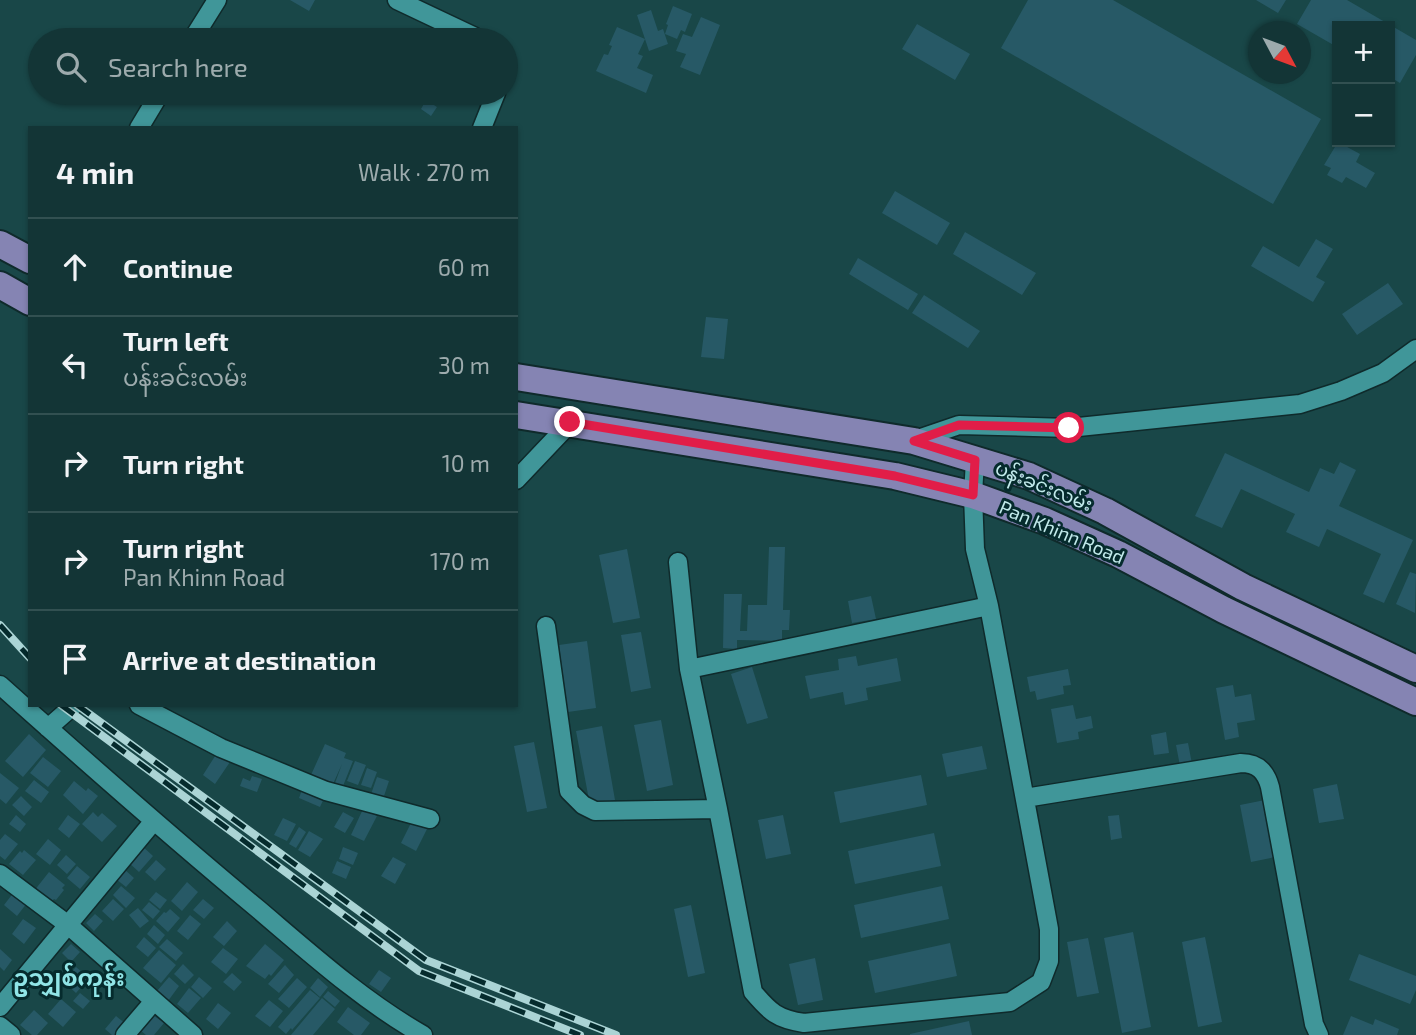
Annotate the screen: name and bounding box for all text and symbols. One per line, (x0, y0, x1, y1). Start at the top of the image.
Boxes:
north arrow (1248, 21, 1311, 84)
map controls (1332, 21, 1395, 147)
button: + (1332, 21, 1395, 84)
search box (28, 28, 518, 105)
icon: search (52, 48, 90, 86)
text: Search here (108, 51, 248, 82)
button: − (1332, 84, 1395, 147)
text: 4 min (56, 154, 134, 190)
text: Walk · 270 m (358, 158, 490, 186)
icon: ahead (56, 248, 94, 286)
text: Continue (123, 252, 233, 283)
text: 60 m (438, 253, 490, 281)
text: Turn left (123, 325, 229, 356)
icon: left (56, 346, 94, 384)
text: 30 m (438, 351, 490, 379)
text: ပန်းခင်းလမ်း (123, 363, 247, 391)
route end (554, 406, 585, 437)
route start (1053, 412, 1084, 443)
icon: right (56, 444, 94, 482)
text: Turn right (123, 448, 244, 479)
text: 10 m (442, 449, 490, 477)
street label: ပန်းခင်းလမ်း (990, 454, 1097, 520)
street label: Pan Khinn Road (996, 495, 1128, 568)
text: Turn right (123, 532, 244, 563)
icon: right (56, 542, 94, 580)
text: 170 m (430, 547, 490, 575)
text: Pan Khinn Road (123, 563, 285, 591)
icon: arrive (56, 640, 94, 678)
text: Arrive at destination (123, 644, 376, 675)
district label: ဥသျှစ်ကုန်း (13, 962, 125, 998)

